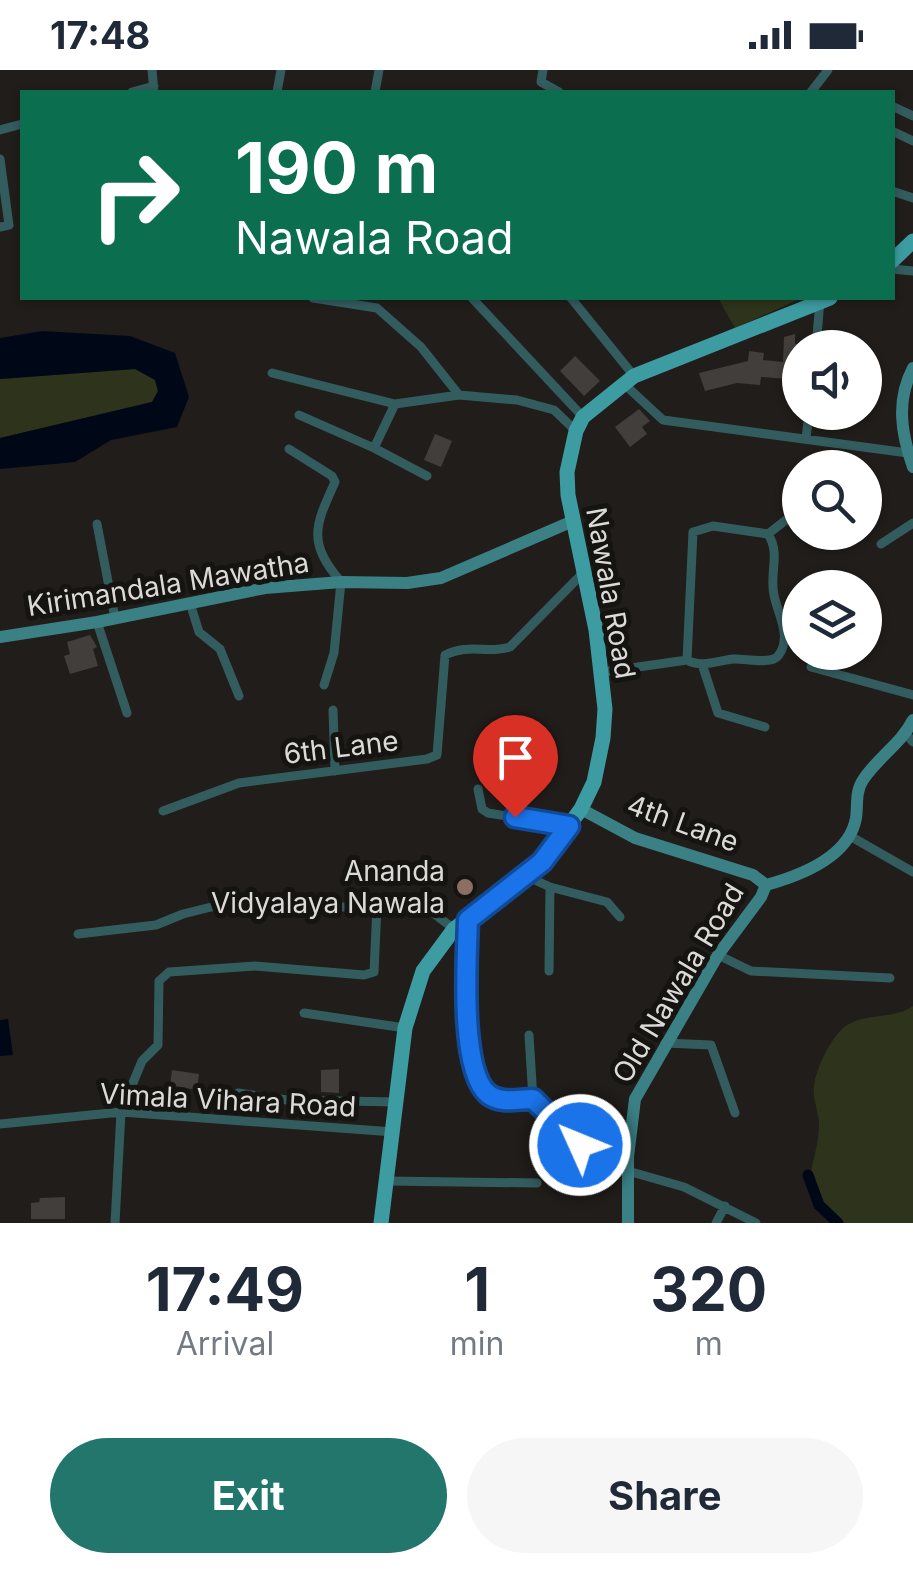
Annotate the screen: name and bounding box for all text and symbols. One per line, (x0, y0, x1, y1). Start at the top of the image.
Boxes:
text: 17:48 (50, 12, 150, 58)
text: 190 m (235, 125, 438, 210)
icon: right (70, 130, 200, 260)
text: Nawala Road (235, 210, 514, 265)
map controls (782, 330, 882, 670)
button: sound (782, 330, 882, 430)
button: search (782, 450, 882, 550)
street label: Nawala Road (579, 505, 643, 681)
street label: Kirimandala Mawatha (25, 545, 311, 623)
button: layers (782, 570, 882, 670)
pin (473, 715, 558, 818)
street label: 6th Lane (282, 723, 400, 771)
icon: arrive (488, 730, 543, 785)
street label: 4th Lane (623, 787, 743, 859)
place label: Ananda Vidyalaya Nawala (211, 854, 445, 920)
marker: Ananda Vidyalaya Nawala (454, 876, 476, 898)
street label: Old Nawala Road (605, 877, 751, 1089)
street label: Vimala Vihara Road (99, 1076, 357, 1124)
position arrow (528, 1093, 632, 1197)
text: 17:49 (146, 1253, 304, 1325)
text: 1 (464, 1253, 490, 1325)
text: 320 (650, 1253, 767, 1325)
text: Arrival (176, 1324, 274, 1363)
text: min (450, 1324, 505, 1363)
text: m (695, 1324, 723, 1363)
button: Exit (50, 1438, 447, 1553)
button: Share (467, 1438, 863, 1553)

